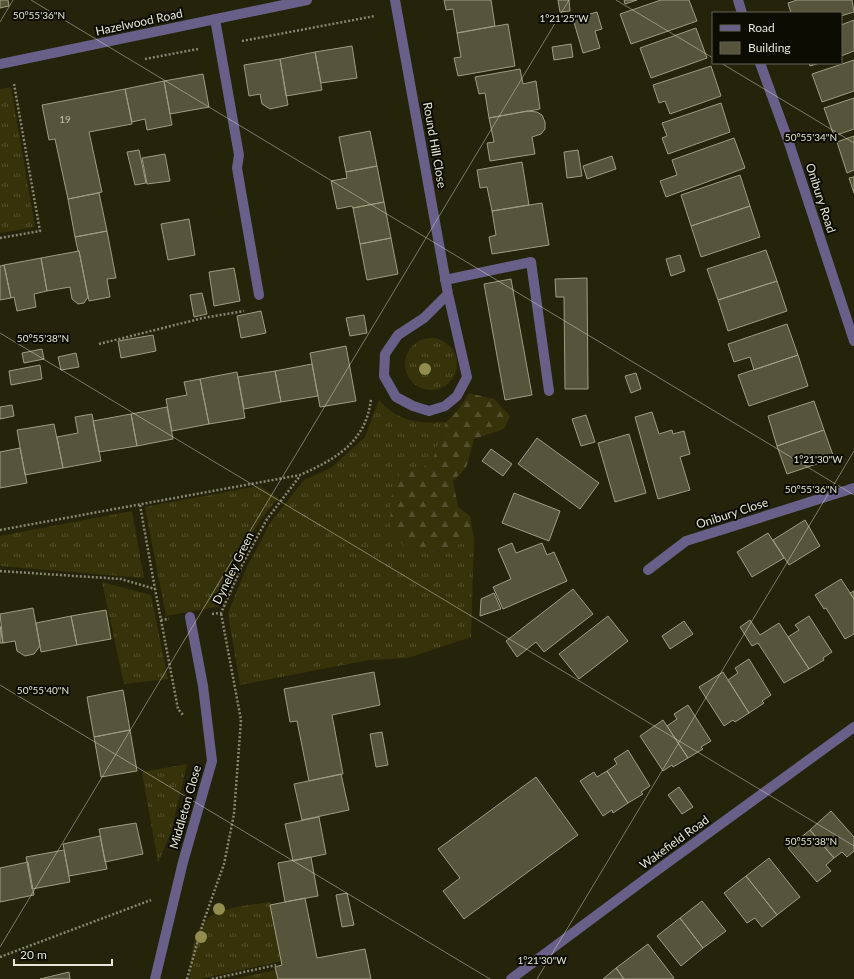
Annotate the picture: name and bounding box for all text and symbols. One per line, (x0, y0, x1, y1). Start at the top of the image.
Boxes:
street label: Hazelwood Road (94, 5, 184, 39)
text: 50°55'36"N (13, 9, 65, 21)
text: 1°21'25"W (539, 12, 589, 24)
legend (712, 12, 842, 64)
text: Road (748, 20, 775, 35)
text: Building (748, 40, 791, 55)
street label: Round Hill Close (420, 101, 450, 189)
house number: 19 (59, 113, 71, 125)
text: 50°55'34"N (785, 131, 837, 143)
street label: Onibury Road (803, 161, 839, 235)
text: 50°55'38"N (17, 332, 69, 344)
text: 1°21'30"W (793, 453, 843, 465)
text: 50°55'36"N (785, 483, 837, 495)
street label: Onibury Close (694, 494, 770, 532)
street label: Dyneley Green (209, 529, 257, 607)
text: 50°55'40"N (17, 684, 69, 696)
street label: Middleton Close (166, 763, 204, 851)
street label: Wakefield Road (636, 812, 712, 872)
text: 50°55'38"N (785, 835, 837, 847)
scale bar (14, 941, 112, 967)
text: 20 m (20, 947, 47, 962)
text: 1°21'30"W (517, 954, 567, 966)

